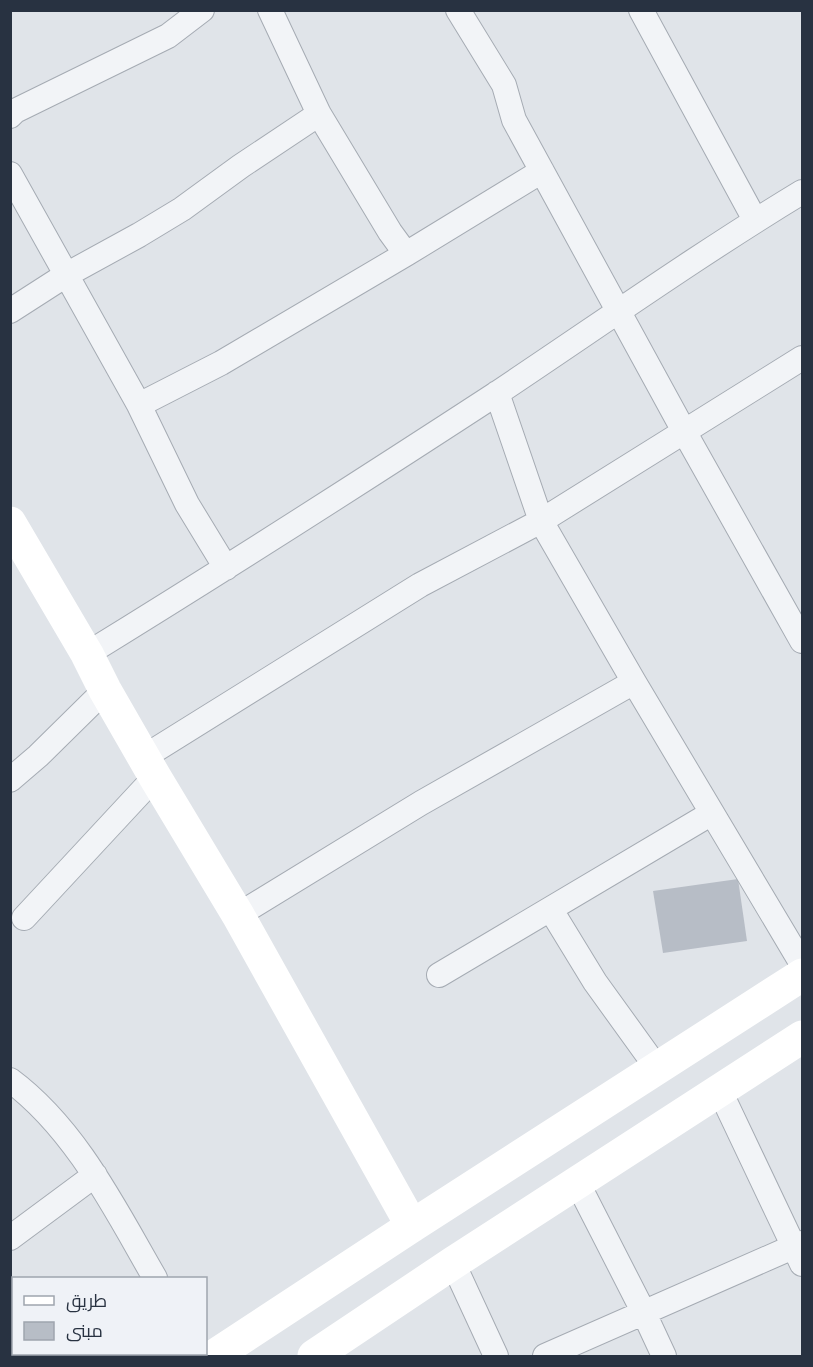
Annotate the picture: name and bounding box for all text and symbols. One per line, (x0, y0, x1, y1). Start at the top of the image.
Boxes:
legend (12, 1277, 207, 1355)
text: طريق (66, 1289, 107, 1314)
text: مبنى (66, 1319, 103, 1344)

